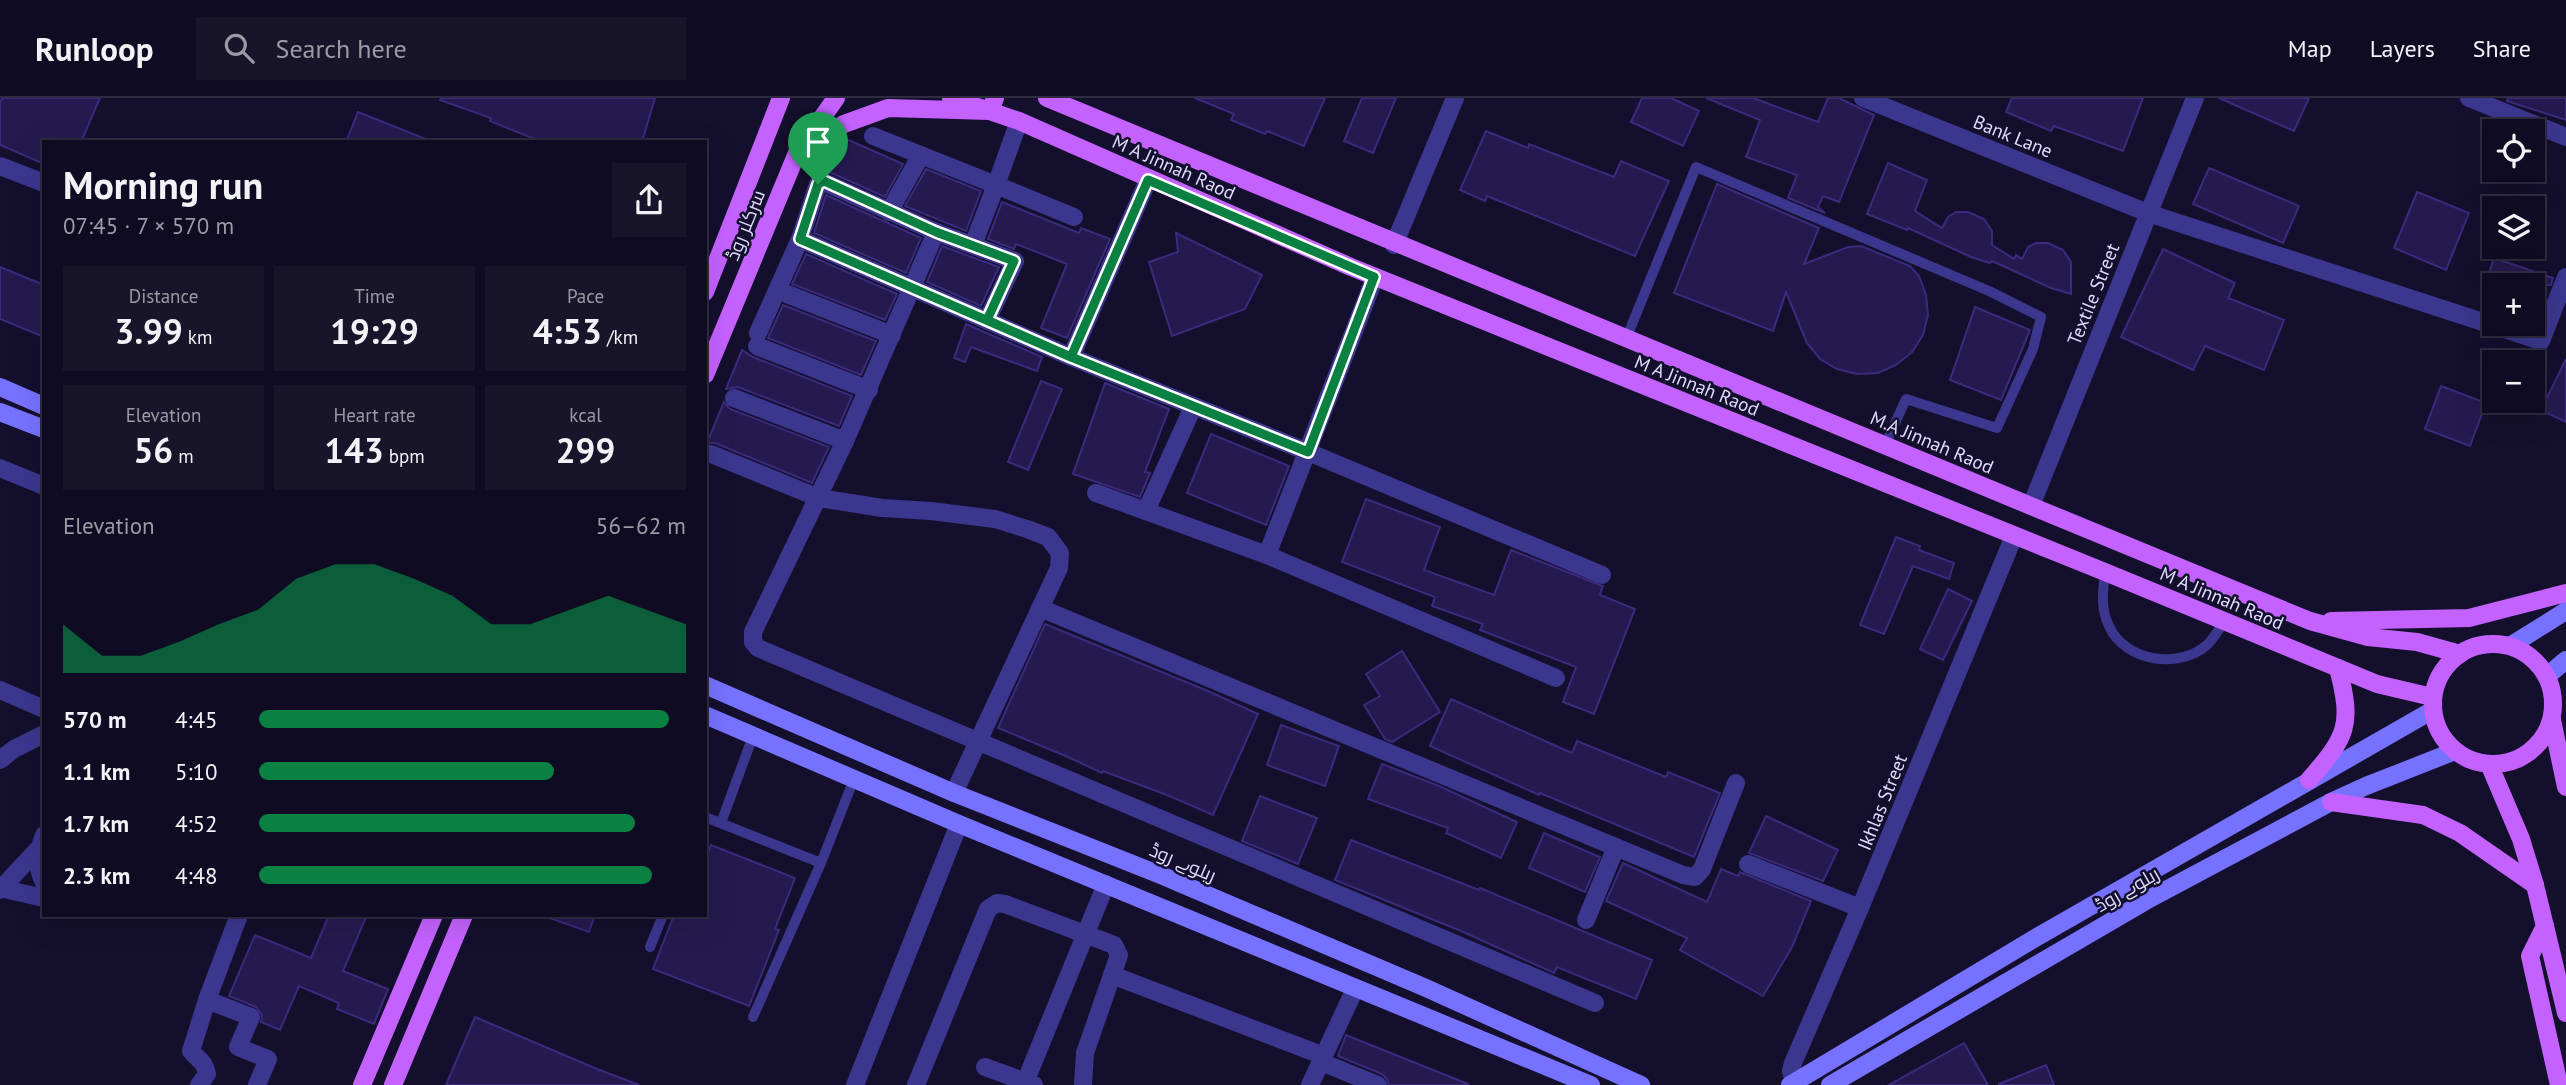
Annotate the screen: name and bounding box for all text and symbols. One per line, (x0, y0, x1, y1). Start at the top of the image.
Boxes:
search box (196, 17, 686, 80)
text: Runloop (35, 27, 154, 70)
icon: search (220, 29, 258, 67)
text: Search here (276, 32, 407, 65)
text: Map (2288, 33, 2332, 64)
text: Layers (2370, 33, 2435, 64)
text: Share (2473, 33, 2531, 64)
street label: Bank Lane (1970, 109, 2056, 163)
pin (788, 112, 848, 184)
map controls (2482, 119, 2545, 413)
button: locate (2482, 119, 2545, 182)
icon: arrive (799, 123, 837, 161)
street label: M A Jinnah Raod (1109, 129, 1239, 205)
text: Morning run (63, 160, 263, 209)
button: share (612, 163, 686, 237)
street label: سرکلر روڈ (720, 186, 770, 264)
button: layers (2482, 196, 2545, 259)
text: 07:45 · 7 × 570 m (63, 211, 234, 240)
street label: Textile Street (2062, 239, 2124, 348)
button: + (2482, 273, 2545, 336)
text: Distance (129, 284, 198, 308)
text: Time (354, 284, 395, 308)
text: Pace (567, 284, 604, 308)
text: 3.99 (115, 308, 183, 354)
text: 19:29 (330, 308, 419, 354)
text: 4:53 (533, 308, 602, 354)
text: km (183, 325, 212, 349)
text: /km (602, 325, 638, 349)
street label: M A Jinnah Raod (1631, 349, 1763, 421)
button: − (2482, 350, 2545, 413)
text: Elevation (126, 403, 201, 427)
text: Heart rate (333, 403, 416, 427)
text: kcal (569, 403, 602, 427)
street label: M.A Jinnah Raod (1867, 405, 1997, 479)
text: 56 (133, 427, 173, 473)
text: 143 (324, 427, 384, 473)
text: 299 (556, 427, 615, 473)
text: m (173, 444, 194, 468)
text: bpm (384, 444, 425, 468)
text: Elevation (63, 511, 155, 540)
text: 56–62 m (596, 511, 686, 540)
street label: M A Jinnah Raod (2156, 561, 2288, 635)
text: 570 m (63, 705, 126, 734)
text: 4:45 (175, 705, 218, 734)
street label: Ikhlas Street (1852, 750, 1912, 854)
text: 1.1 km (63, 757, 130, 786)
text: 5:10 (175, 757, 218, 786)
text: 1.7 km (63, 809, 129, 838)
text: 4:52 (175, 809, 218, 838)
street label: ریلوے روڈ (1146, 837, 1220, 887)
text: 2.3 km (63, 861, 130, 890)
text: 4:48 (175, 861, 218, 890)
street label: ریلوے روڈ (2091, 861, 2163, 917)

